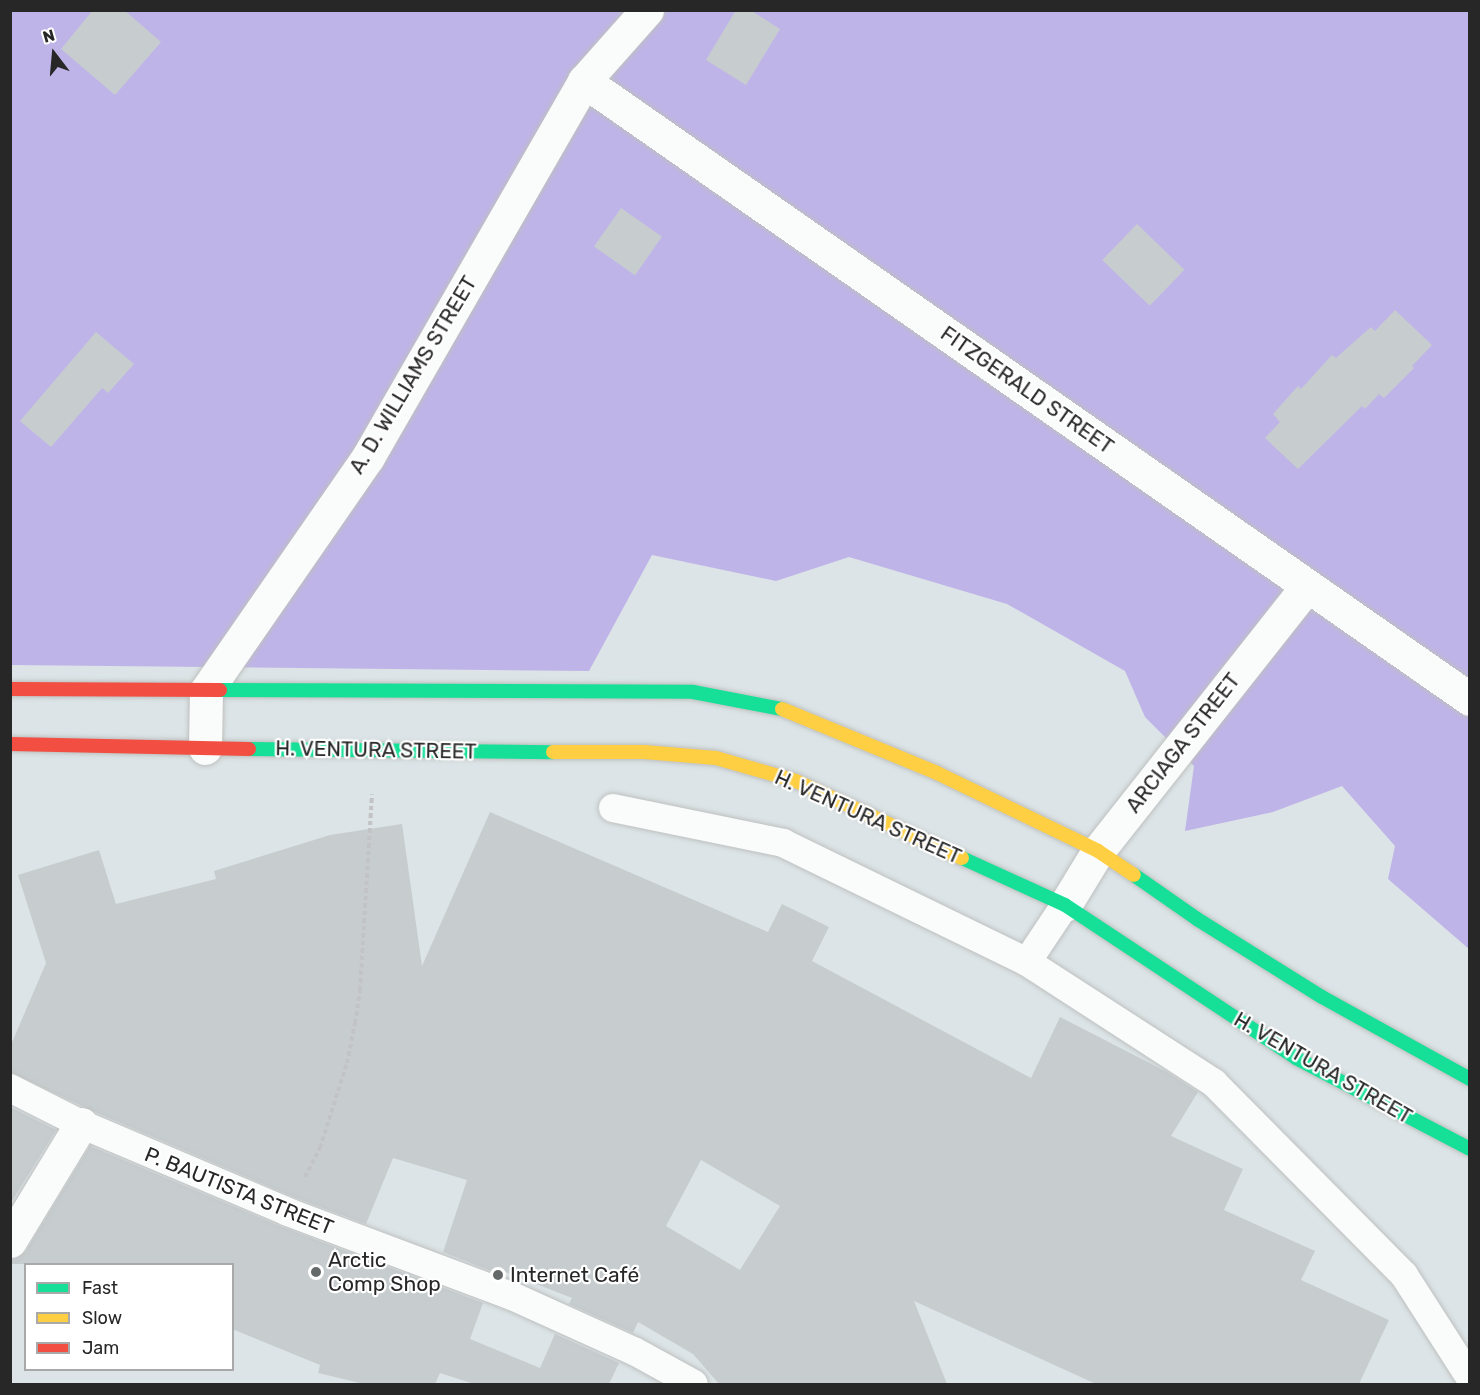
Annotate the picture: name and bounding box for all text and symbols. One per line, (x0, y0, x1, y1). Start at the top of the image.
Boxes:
north arrow (24, 24, 84, 84)
text: N (41, 25, 57, 47)
street label: A. D. WILLIAMS STREET (344, 271, 482, 479)
street label: FITZGERALD STREET (936, 321, 1118, 459)
street label: ARCIAGA STREET (1120, 668, 1246, 818)
street label: H. VENTURA STREET (274, 736, 478, 764)
street label: H. VENTURA STREET (770, 764, 966, 870)
street label: H. VENTURA STREET (1229, 1006, 1417, 1130)
street label: P. BAUTISTA STREET (141, 1142, 337, 1240)
place label: Arctic Comp Shop (328, 1247, 441, 1297)
place label: Internet Café (510, 1262, 639, 1288)
legend (24, 1263, 234, 1371)
marker: Arctic Comp Shop (309, 1265, 323, 1279)
marker: Internet Café (491, 1268, 505, 1282)
text: Fast (82, 1277, 118, 1299)
text: Slow (82, 1307, 122, 1329)
text: Jam (82, 1337, 119, 1359)

